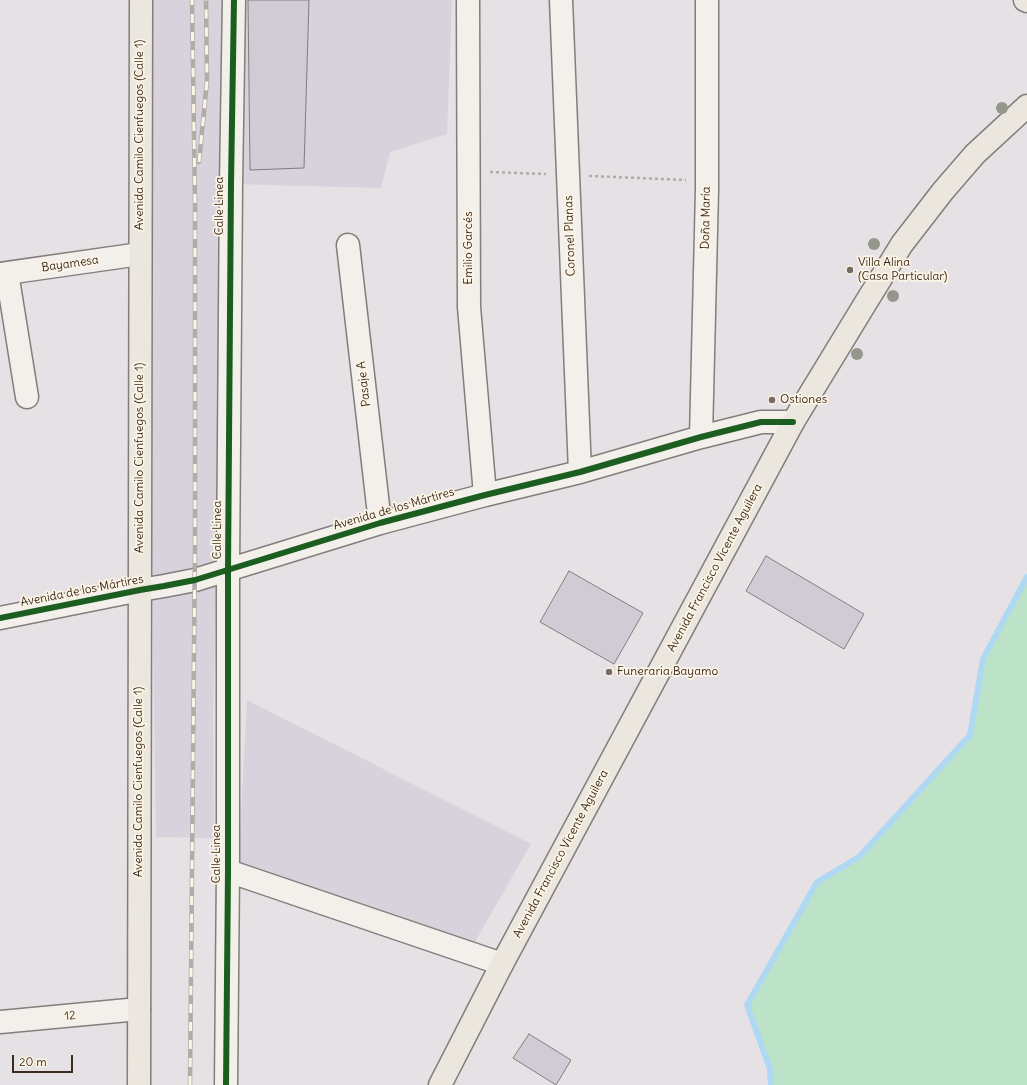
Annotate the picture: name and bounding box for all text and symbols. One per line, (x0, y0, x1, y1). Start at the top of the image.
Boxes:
street label: Avenida Camilo Cienfuegos (Calle 1) (133, 40, 147, 230)
street label: Calle Linea (213, 177, 227, 235)
street label: Doña María (698, 186, 714, 250)
street label: Coronel Planas (561, 195, 579, 277)
street label: Emilio Garcés (462, 211, 476, 285)
street label: Bayamesa (40, 253, 100, 275)
place label: Villa Alina (Casa Particular) (858, 256, 947, 284)
marker: Villa Alina (Casa Particular) (845, 265, 855, 275)
street label: Pasaje A (354, 360, 374, 408)
street label: Avenida Camilo Cienfuegos (Calle 1) (133, 363, 147, 553)
place label: Ostiones (780, 393, 827, 407)
marker: Ostiones (767, 395, 777, 405)
street label: Avenida Francisco Vicente Aguilera (664, 481, 766, 655)
street label: Avenida de los Mártires (332, 485, 456, 533)
street label: Calle Linea (211, 501, 225, 559)
street label: Avenida de los Mártires (19, 572, 145, 610)
place label: Funeraria Bayamo (617, 665, 718, 679)
marker: Funeraria Bayamo (604, 667, 614, 677)
street label: Avenida Camilo Cienfuegos (Calle 1) (132, 687, 146, 877)
street label: Avenida Francisco Vicente Aguilera (510, 767, 612, 941)
street label: Calle Linea (210, 825, 224, 883)
street label: 12 (64, 1008, 76, 1024)
scale bar (14, 1047, 75, 1073)
text: 20 m (19, 1054, 47, 1069)

